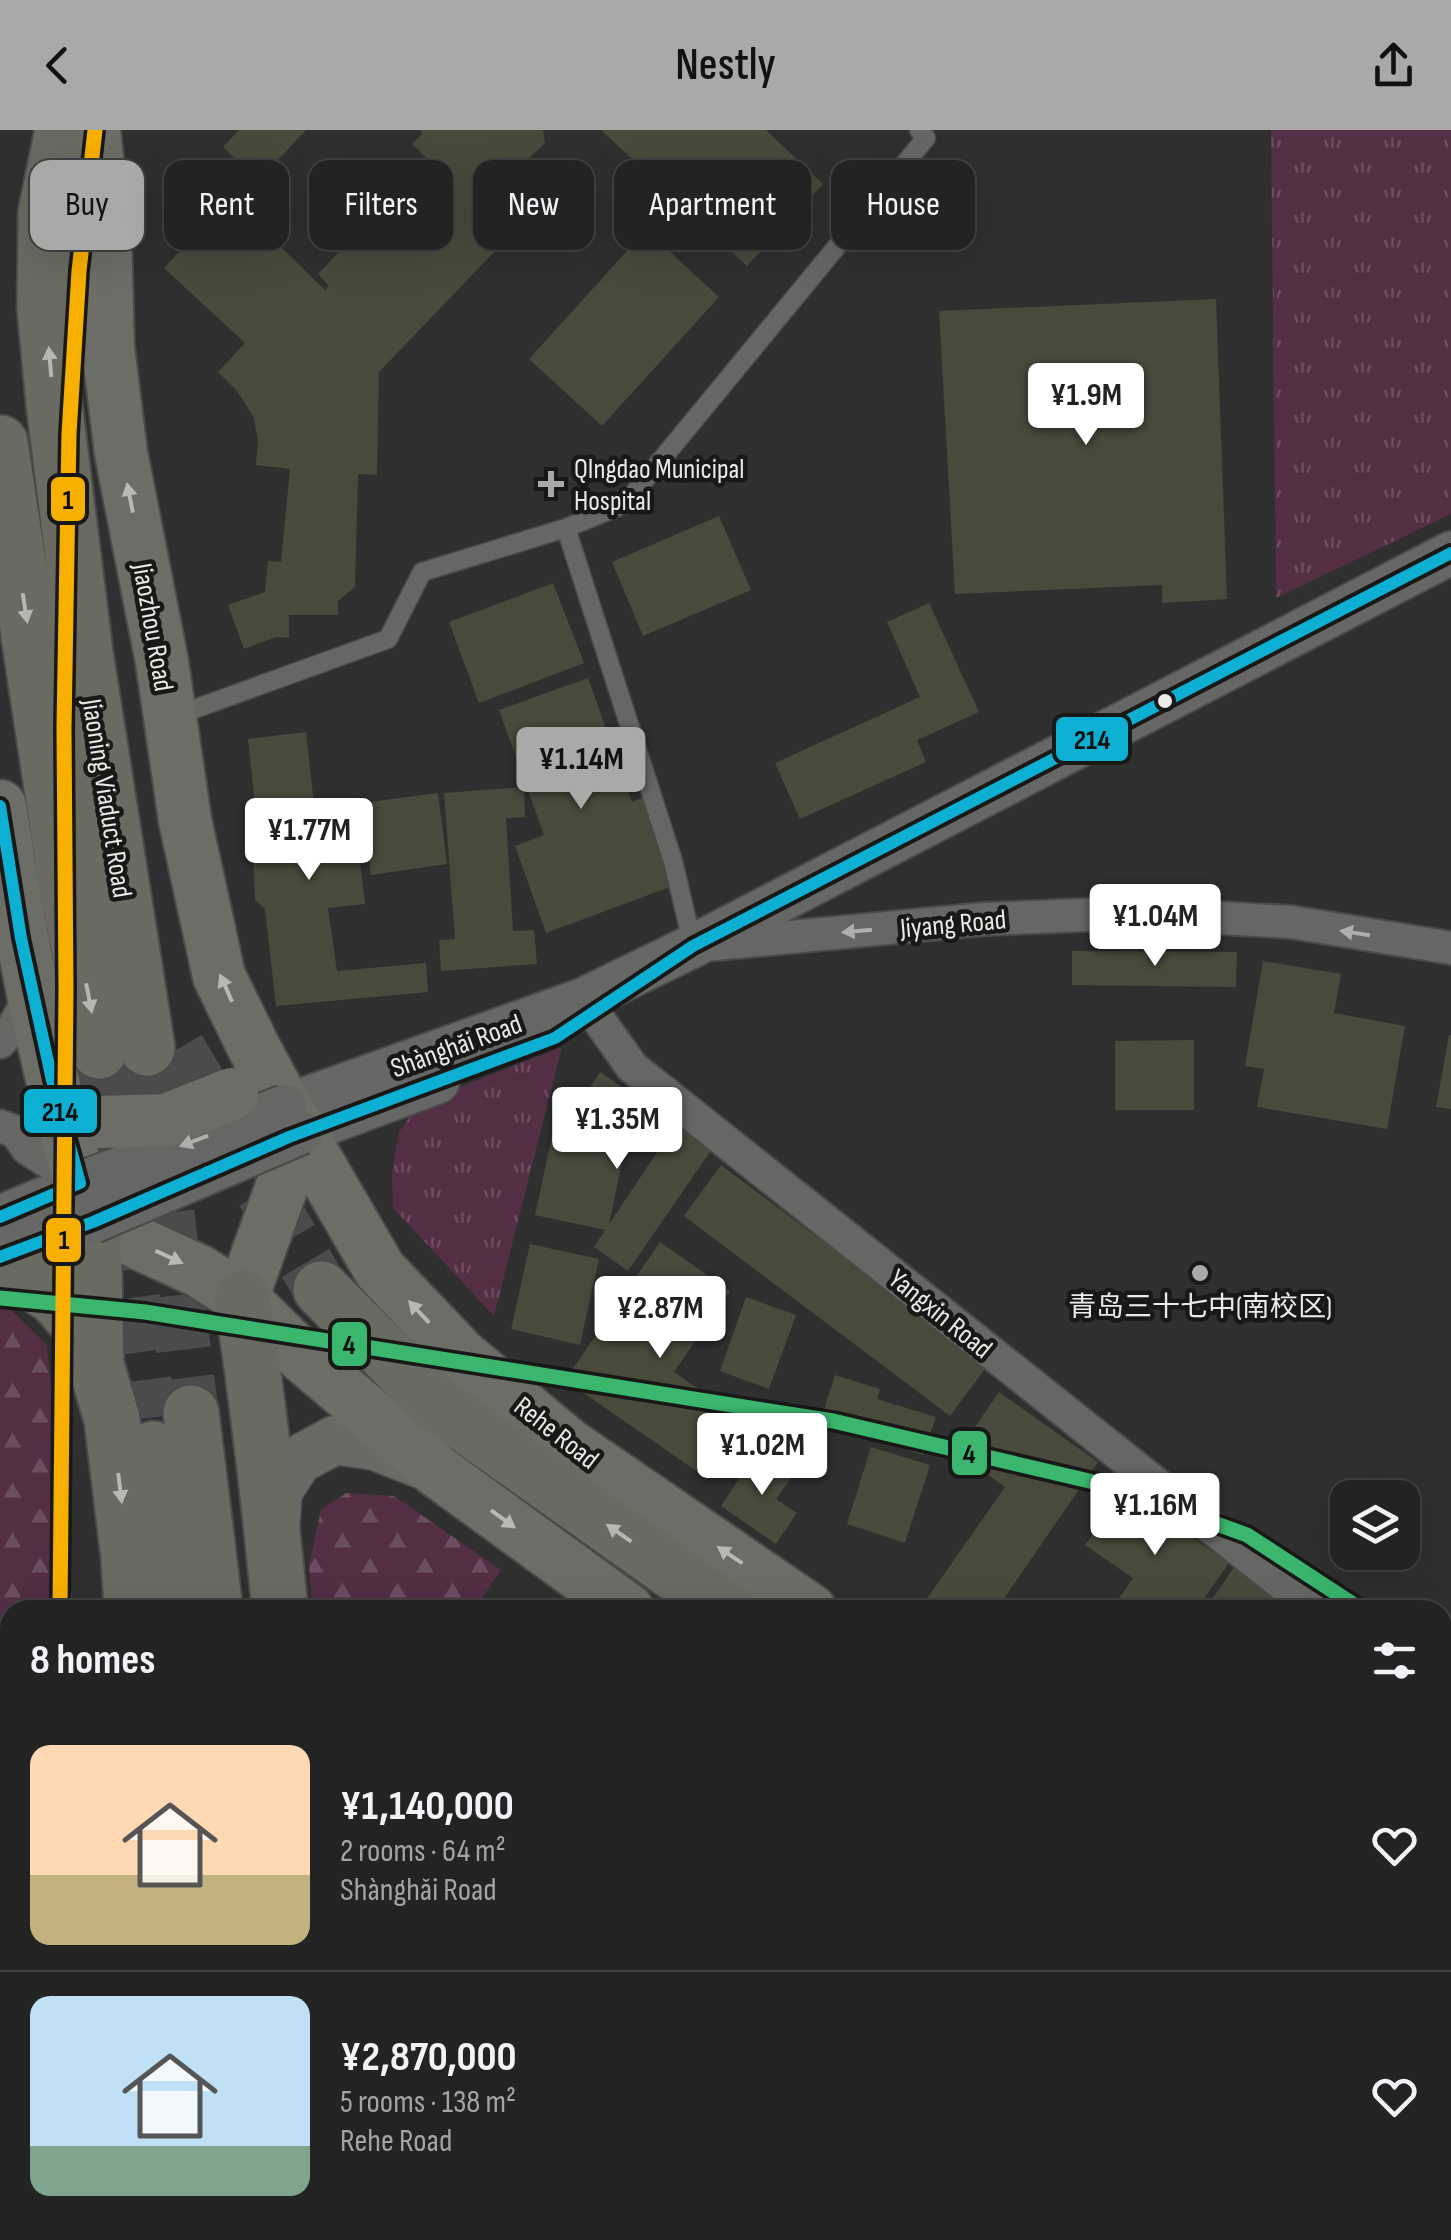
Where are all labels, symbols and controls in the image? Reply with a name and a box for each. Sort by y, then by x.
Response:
icon: back [30,38,85,93]
text: Nestly [675,38,776,93]
icon: share [1366,38,1421,93]
chip: Buy [30,160,144,250]
chip: Rent [164,160,289,250]
chip: Filters [309,160,453,250]
chip: New [473,160,594,250]
chip: Apartment [614,160,811,250]
chip: House [831,160,975,250]
one-way arrow [42,346,58,378]
pin: ¥1.9M [1016,363,1156,448]
text: ¥1.9M [1050,376,1122,415]
place label: QIngdao Municipal Hospital [574,453,745,518]
marker: QIngdao Municipal Hospital [538,471,564,497]
line badge: 1 [49,475,87,523]
one-way arrow [121,482,137,513]
text: 1 [63,484,74,517]
street label: Jiaozhou Road [125,560,180,694]
one-way arrow [18,593,33,625]
unlabelled marker [1155,691,1175,711]
street label: Jiaoning Viaduct Road [74,696,139,900]
line badge: 214 [1054,715,1130,763]
text: 214 [1074,724,1110,757]
pin: ¥1.14M [500,727,662,812]
text: ¥1.14M [538,740,624,779]
pin: ¥1.77M [228,798,390,883]
text: ¥1.77M [267,811,351,850]
pin: ¥1.04M [1074,884,1236,969]
text: ¥1.04M [1112,897,1198,936]
street label: Jiyang Road [898,903,1008,946]
one-way arrow [840,923,872,939]
one-way arrow [1339,924,1370,940]
one-way arrow [218,973,234,1003]
one-way arrow [82,983,97,1014]
street label: Shànghǎi Road [387,1007,527,1085]
line badge: 214 [22,1087,99,1135]
pin: ¥1.35M [536,1087,698,1172]
text: 214 [42,1096,78,1129]
text: ¥1.35M [574,1100,660,1139]
one-way arrow [178,1134,208,1149]
line badge: 1 [44,1216,83,1264]
text: 1 [59,1224,70,1257]
one-way arrow [155,1249,184,1266]
marker: 青岛三十七中(南校区) [1189,1262,1211,1284]
street label: Yangxin Road [882,1263,998,1366]
pin: ¥2.87M [579,1276,741,1361]
text: ¥2.87M [617,1289,703,1328]
place label: 青岛三十七中(南校区) [1068,1291,1332,1324]
one-way arrow [408,1301,431,1325]
line badge: 4 [330,1320,369,1368]
text: 4 [342,1329,356,1362]
street label: Rehe Road [507,1390,605,1476]
pin: ¥1.02M [681,1413,843,1498]
text: ¥1.02M [719,1426,805,1465]
line badge: 4 [950,1429,989,1477]
text: 4 [962,1438,976,1471]
one-way arrow [113,1473,129,1505]
pin: ¥1.16M [1074,1473,1236,1558]
map controls [1330,1480,1420,1570]
button: layers [1330,1480,1420,1570]
text: ¥1.16M [1112,1486,1198,1525]
one-way arrow [490,1509,516,1528]
one-way arrow [605,1524,632,1543]
one-way arrow [717,1546,743,1565]
icon: filters [1367,1633,1422,1688]
text: 8 homes [30,1635,155,1686]
text: ¥1,140,000 [340,1781,514,1832]
icon: home [110,1785,230,1905]
icon: heart [1367,1818,1422,1873]
text: 2 rooms · 64 m² [340,1832,506,1871]
text: Shànghǎi Road [340,1871,497,1910]
text: ¥2,870,000 [340,2032,516,2083]
icon: home [110,2036,230,2156]
icon: heart [1367,2069,1422,2124]
text: 5 rooms · 138 m² [340,2083,516,2122]
text: Rehe Road [340,2122,452,2161]

